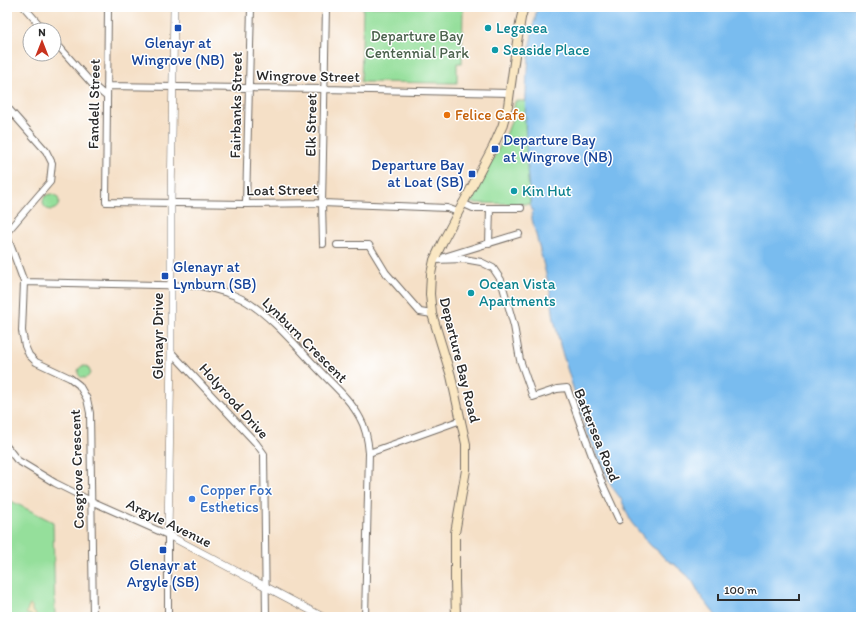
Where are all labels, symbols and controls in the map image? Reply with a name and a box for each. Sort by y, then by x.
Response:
place label: Legasea [496,19,548,37]
north arrow [22,22,62,62]
marker: Glenayr at Wingrove (NB) [173,23,183,33]
marker: Legasea [483,23,493,33]
text: N [38,26,46,39]
park label: Departure Bay Centennial Park [365,27,469,62]
place label: Glenayr at Wingrove (NB) [131,34,225,69]
place label: Seaside Place [503,41,589,59]
marker: Seaside Place [490,45,500,55]
street label: Fairbanks Street [226,51,246,158]
street label: Fandell Street [84,58,104,149]
street label: Wingrove Street [256,66,360,86]
street label: Elk Street [301,93,321,157]
place label: Felice Cafe [455,106,525,124]
marker: Felice Cafe [442,110,452,120]
place label: Departure Bay at Wingrove (NB) [503,131,613,166]
marker: Departure Bay at Wingrove (NB) [490,144,500,154]
place label: Departure Bay at Loat (SB) [371,156,464,191]
marker: Departure Bay at Loat (SB) [467,169,477,179]
street label: Loat Street [246,180,318,200]
place label: Kin Hut [522,182,572,200]
marker: Kin Hut [509,186,519,196]
place label: Glenayr at Lynburn (SB) [173,258,257,293]
marker: Glenayr at Lynburn (SB) [160,271,170,281]
place label: Ocean Vista Apartments [479,275,556,310]
marker: Ocean Vista Apartments [466,288,476,298]
street label: Glenayr Drive [149,292,167,380]
street label: Lynburn Crescent [259,294,352,387]
street label: Departure Bay Road [436,295,484,425]
street label: Holyrood Drive [195,359,273,443]
street label: Battersea Road [570,386,624,485]
street label: Cosgrove Crescent [66,408,88,529]
place label: Copper Fox Esthetics [200,481,272,516]
marker: Copper Fox Esthetics [187,494,197,504]
street label: Argyle Avenue [123,495,215,551]
marker: Glenayr at Argyle (SB) [158,545,168,555]
place label: Glenayr at Argyle (SB) [127,556,199,591]
scale bar [718,576,799,602]
text: 100 m [724,583,757,597]

